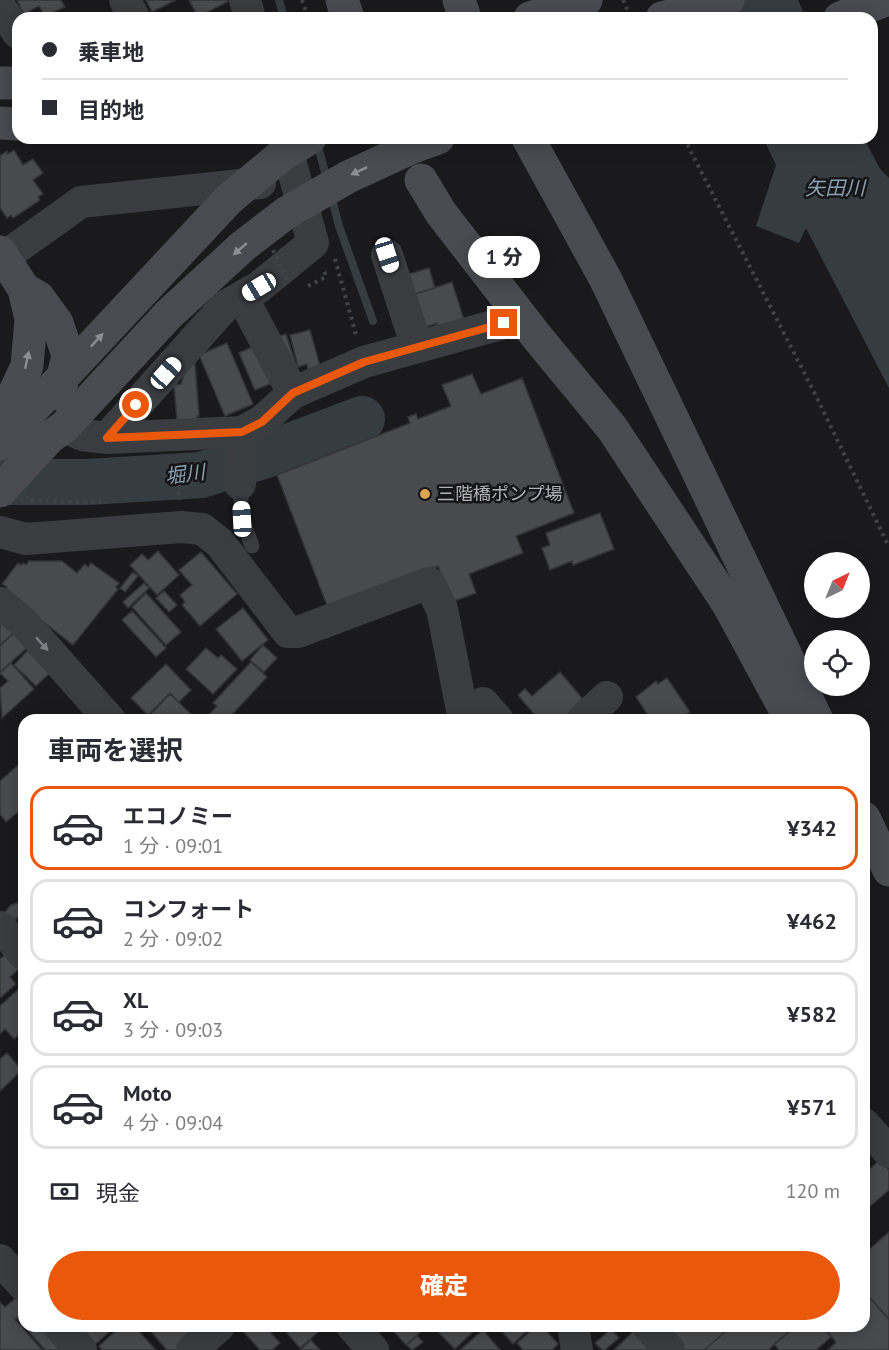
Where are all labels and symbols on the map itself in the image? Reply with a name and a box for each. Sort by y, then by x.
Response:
one-way arrow [351,167,368,176]
water label: 矢田川 [805,175,867,201]
car [373,235,401,275]
callout: 1 分 [468,236,540,278]
one-way arrow [233,242,248,255]
car [239,270,279,304]
route end [490,309,517,336]
one-way arrow [90,332,104,347]
one-way arrow [23,350,32,369]
car [147,354,185,392]
route start [122,391,149,418]
water label: 堀川 [164,458,208,489]
place label: 三階橋ポンプ場 [437,482,562,505]
marker: 三階橋ポンプ場 [418,487,432,501]
car [232,501,252,537]
north arrow [804,552,870,618]
one-way arrow [35,636,49,651]

